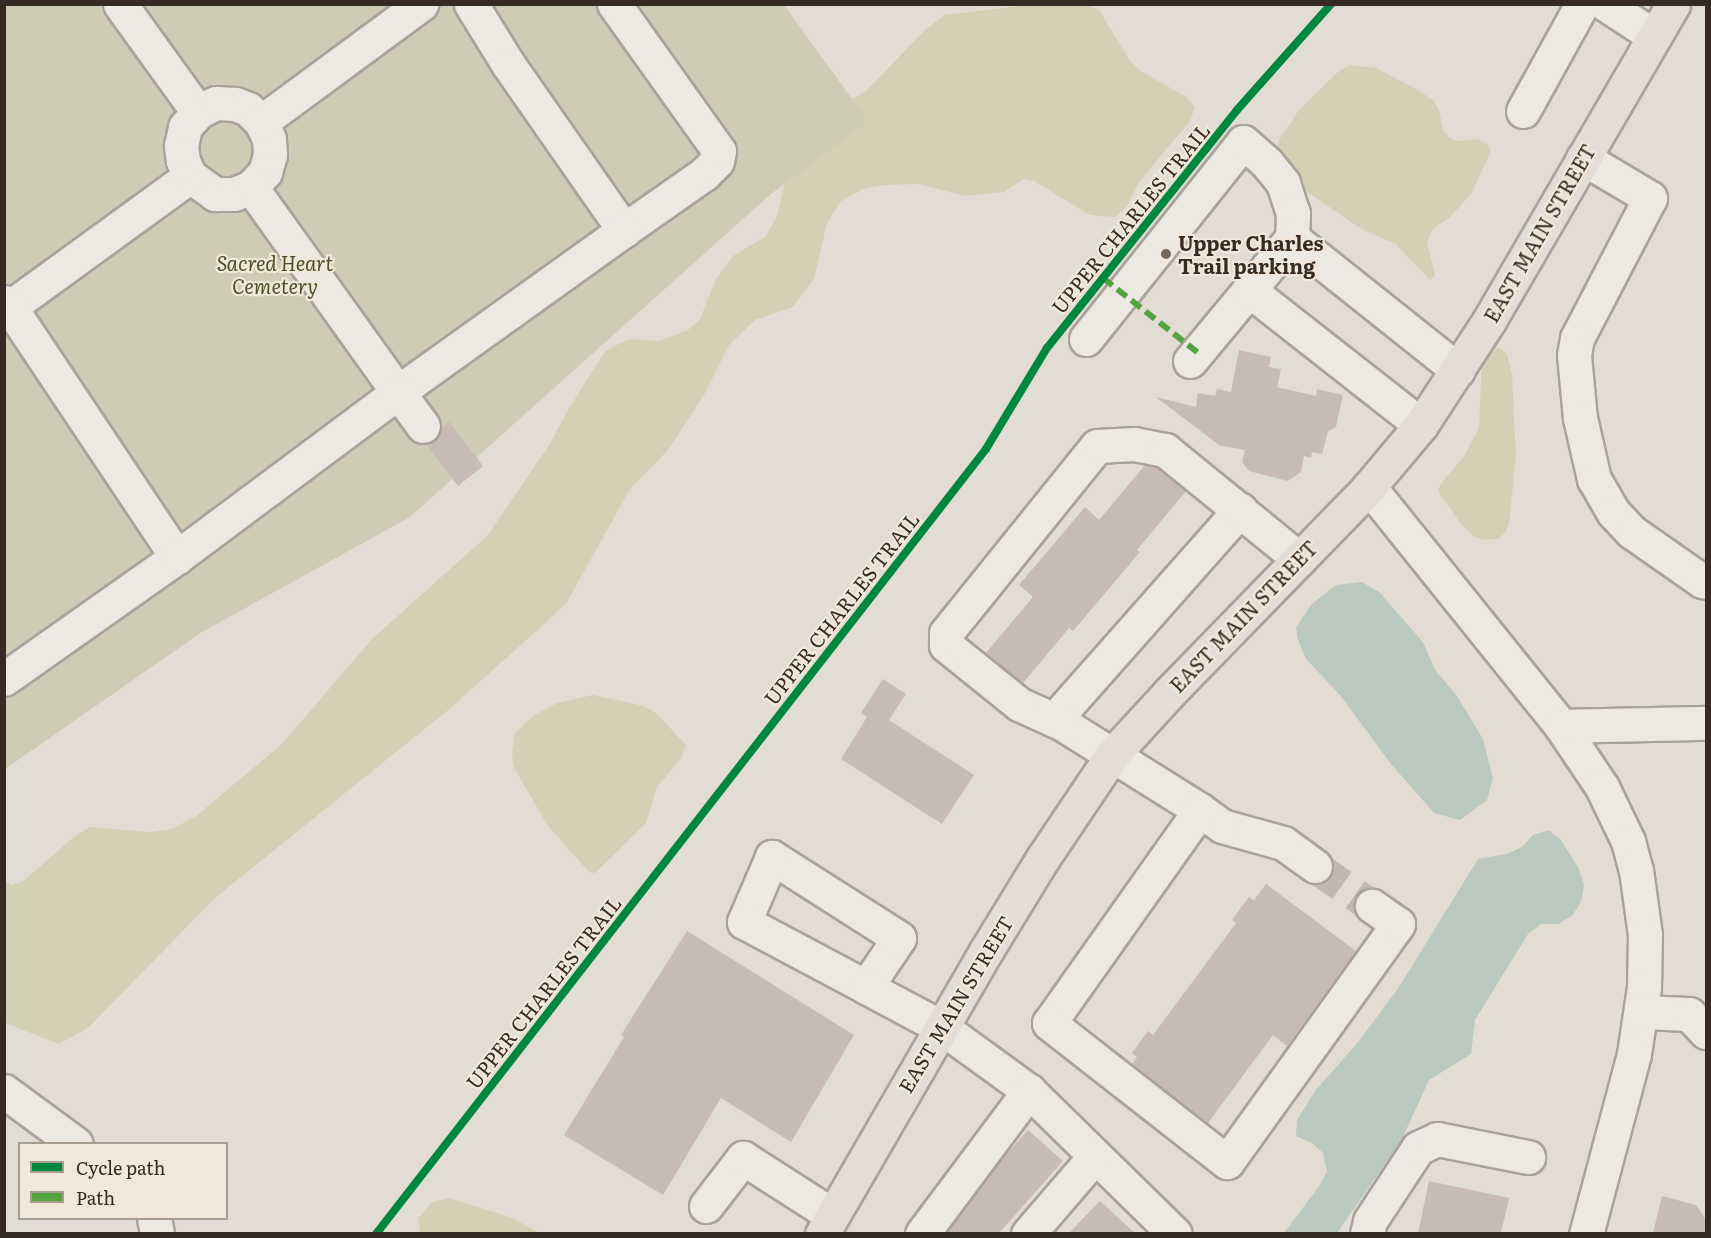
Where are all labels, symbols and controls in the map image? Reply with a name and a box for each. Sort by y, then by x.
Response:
street label: UPPER CHARLES TRAIL [1046,118,1214,318]
street label: EAST MAIN STREET [1478,140,1600,326]
place label: Upper Charles Trail parking [1178,231,1323,278]
marker: Upper Charles Trail parking [1159,247,1173,261]
park label: Sacred Heart Cemetery [217,251,333,298]
street label: UPPER CHARLES TRAIL [758,507,924,709]
street label: EAST MAIN STREET [1164,535,1322,697]
street label: UPPER CHARLES TRAIL [460,891,626,1093]
street label: EAST MAIN STREET [893,911,1017,1097]
legend [18,1142,228,1220]
text: Cycle path [76,1154,165,1181]
text: Path [76,1184,115,1211]

